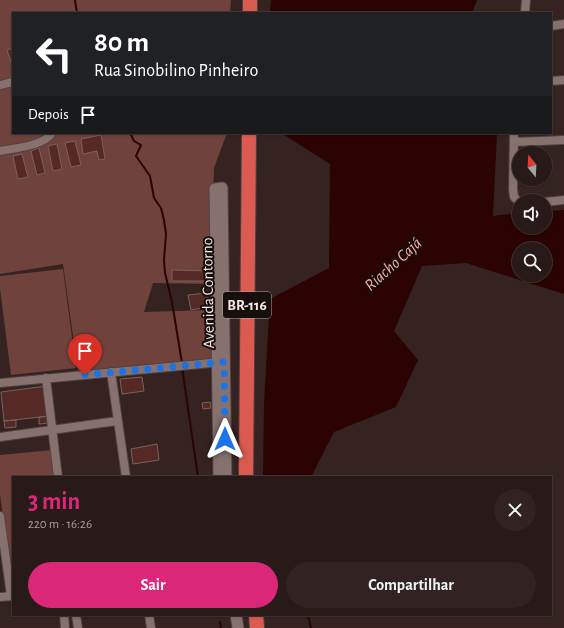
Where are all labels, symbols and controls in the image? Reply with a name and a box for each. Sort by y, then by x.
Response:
icon: left [28,28,80,80]
text: 80 m [94,29,149,57]
text: Rua Sinobilino Pinheiro [94,62,258,80]
icon: arrive [77,104,99,126]
text: Depois [28,107,69,122]
north arrow [512,146,552,186]
map controls [512,146,552,282]
button: sound [512,194,552,234]
water label: Riacho Cajá [361,234,426,295]
street label: Avenida Contorno [199,237,217,349]
button: search [512,242,552,282]
road number: BR-116 [223,292,271,318]
pin [68,334,102,375]
icon: arrive [74,340,96,362]
position arrow [204,418,246,460]
button: close [494,489,536,531]
text: 3 min [28,490,80,514]
text: 220 m · 16:26 [28,518,92,531]
button: Sair [28,562,278,608]
button: Compartilhar [286,562,536,608]

